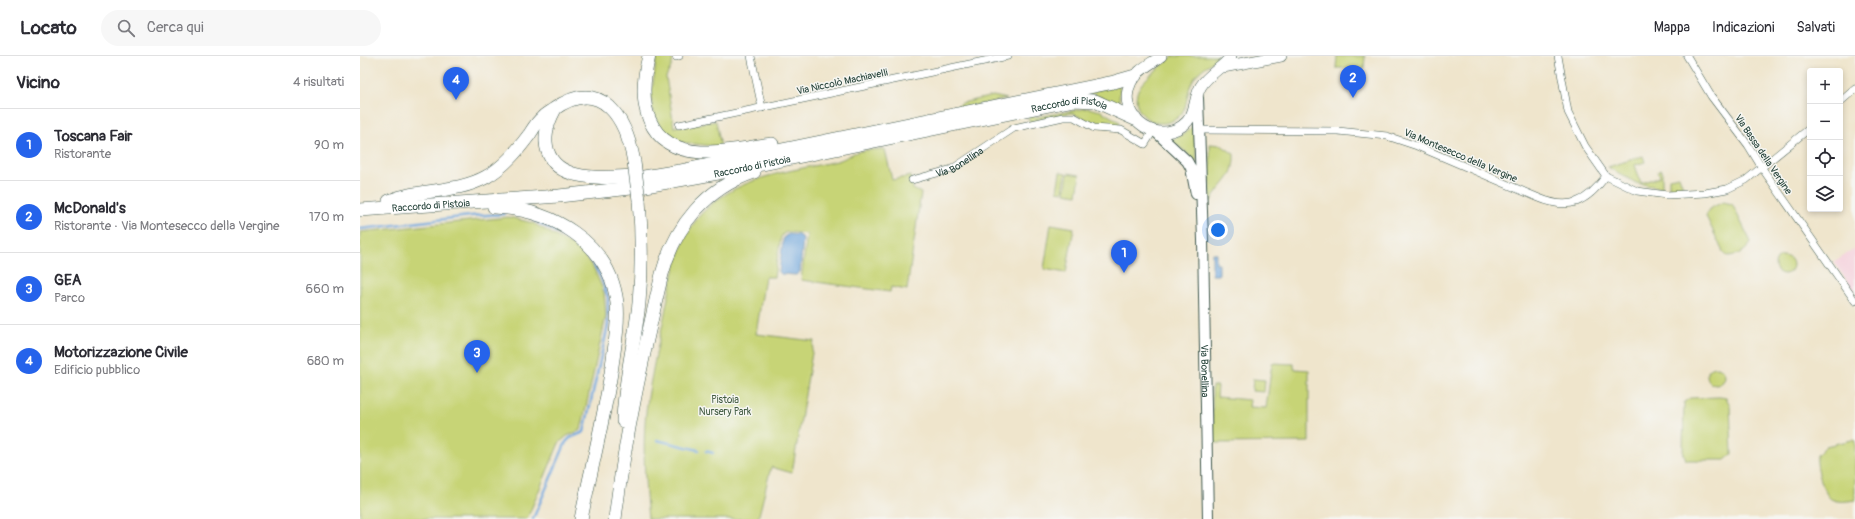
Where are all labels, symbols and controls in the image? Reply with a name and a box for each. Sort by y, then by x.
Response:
search box [101,10,381,46]
text: Locato [20,16,77,40]
icon: search [115,17,137,39]
text: Cerca qui [147,18,204,37]
text: Mappa [1654,19,1690,36]
text: Indicazioni [1712,19,1774,36]
text: Salvati [1796,19,1835,36]
pin: 2 [1340,65,1366,98]
street label: Via Niccolò Machiavelli [796,66,889,97]
pin: 4 [443,67,469,100]
map controls [1807,68,1843,212]
button: + [1807,68,1843,104]
text: Vicino [16,72,60,93]
text: 4 risultati [293,74,344,90]
street label: Raccordo di Pistoia [1030,95,1110,116]
button: − [1807,104,1843,140]
street label: Via Bassa della Vergine [1732,112,1794,197]
text: Toscana Fair [54,127,132,146]
street label: Via Montesecco della Vergine [1402,127,1519,185]
text: 1 [26,137,32,153]
text: 90 m [314,137,344,153]
button: locate [1807,140,1843,176]
street label: Via Bonellina [934,145,986,180]
text: Ristorante [54,146,111,162]
street label: Raccordo di Pistoia [713,153,792,181]
button: layers [1807,176,1843,212]
street label: Raccordo di Pistoia [392,197,471,215]
text: McDonald's [54,199,126,218]
text: 2 [25,209,33,225]
text: 170 m [309,209,344,225]
text: Ristorante · Via Montesecco della Vergine [54,218,279,234]
your location [1208,220,1228,240]
pin: 1 [1111,240,1137,273]
text: GEA [54,271,81,290]
text: 3 [25,281,33,297]
text: 660 m [306,281,344,297]
text: Parco [54,290,85,306]
pin: 3 [464,340,490,373]
text: Motorizzazione Civile [54,343,188,362]
street label: Via Bonellina [1198,344,1211,398]
text: 4 [25,353,33,369]
text: 680 m [307,353,344,369]
text: Edificio pubblico [54,362,140,378]
park label: Pistoia Nursery Park [699,394,752,418]

